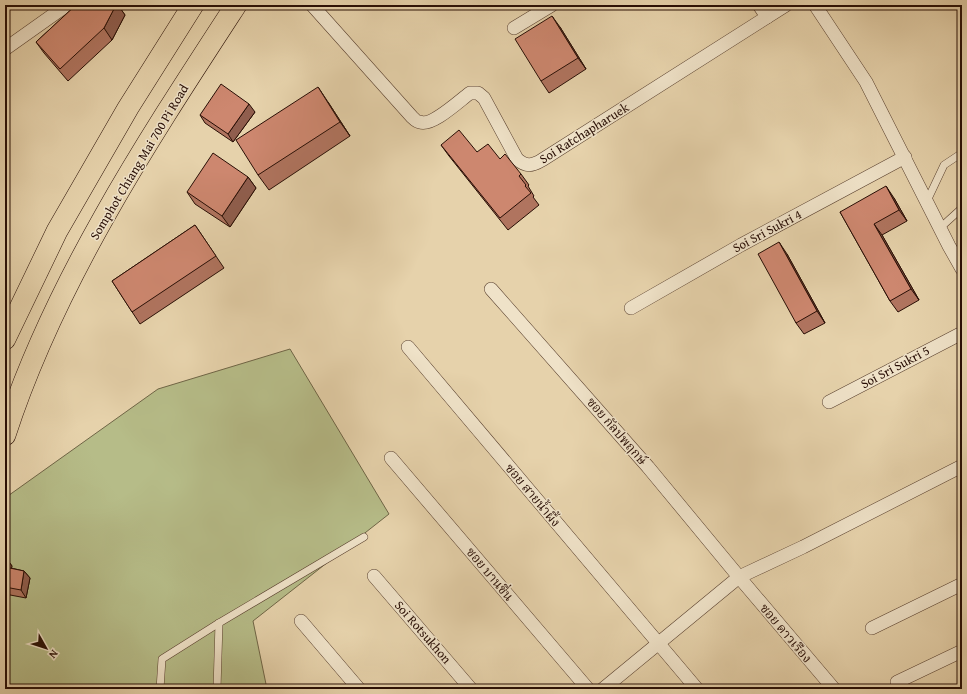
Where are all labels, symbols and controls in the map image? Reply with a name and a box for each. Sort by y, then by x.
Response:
street label: Somphot Chiang Mai 700 Pi Road [85,81,193,243]
street label: Soi Ratchapharuek [536,98,633,168]
street label: Soi Sri Sukri 4 [729,205,805,257]
street label: Soi Sri Sukri 5 [857,341,933,393]
street label: ซอย กัลปพฤกษ์ [582,393,652,469]
street label: ซอย สายน้ำผึ้ง [501,459,565,531]
street label: ซอย บานชื่น [462,543,519,605]
street label: Soi Rotsukhon [390,596,456,668]
street label: ซอย ดาวเรือง [755,599,817,667]
north arrow [26,628,66,668]
text: N [45,646,62,663]

